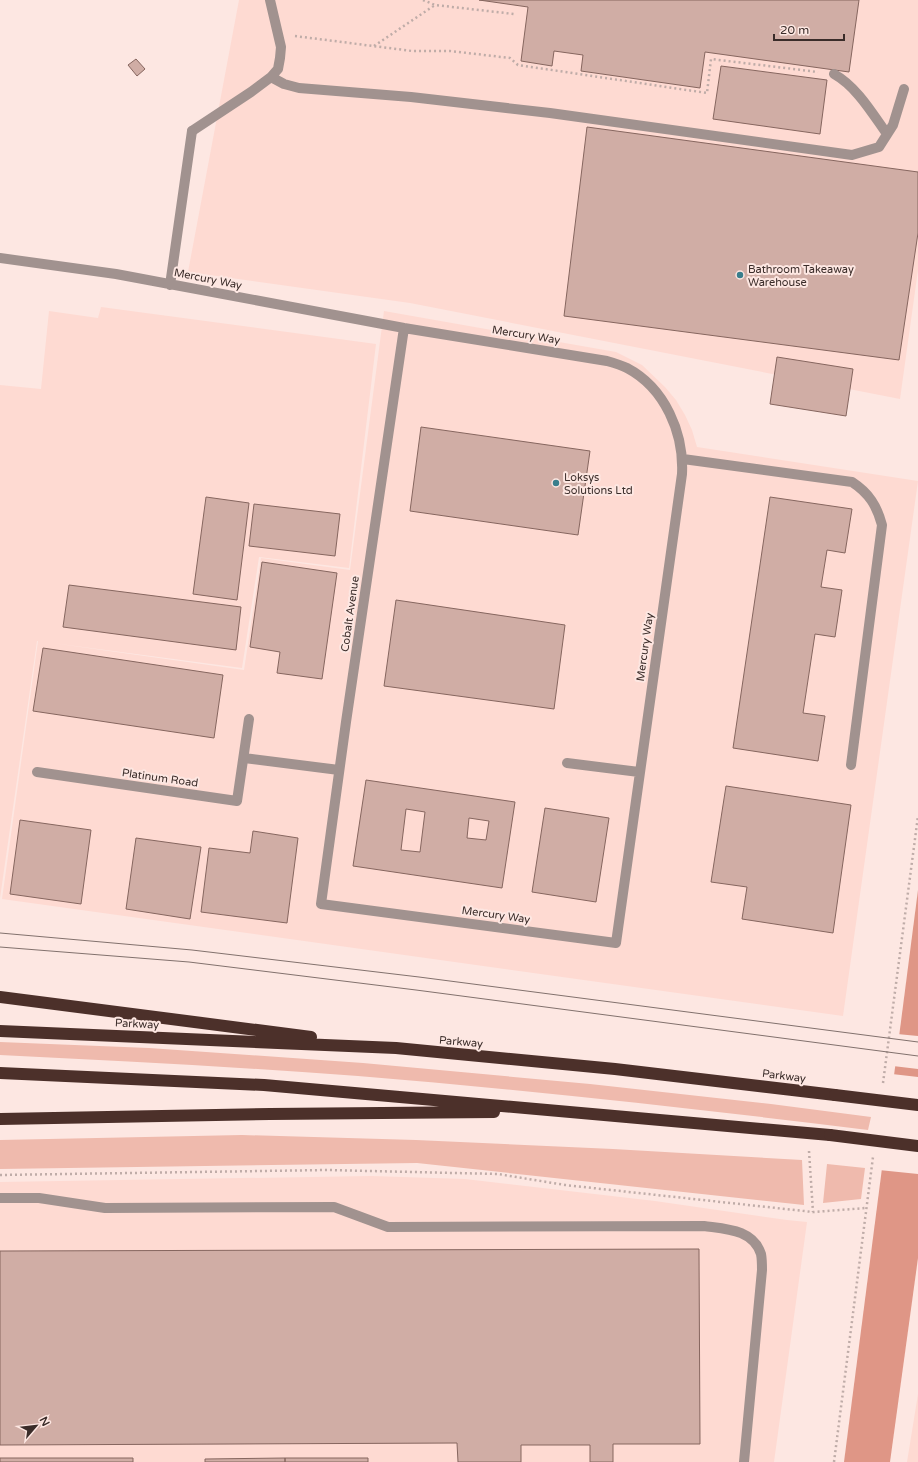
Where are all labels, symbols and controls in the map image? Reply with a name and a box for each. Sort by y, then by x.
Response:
scale bar [774,16,844,42]
text: 20 m [780,23,809,37]
place label: Bathroom Takeaway Warehouse [748,263,854,289]
street label: Mercury Way [173,266,243,292]
marker: Bathroom Takeaway Warehouse [735,270,745,280]
street label: Mercury Way [491,323,561,347]
place label: Loksys Solutions Ltd [564,471,633,497]
marker: Loksys Solutions Ltd [551,478,561,488]
street label: Cobalt Avenue [338,575,362,653]
street label: Mercury Way [634,612,656,682]
street label: Platinum Road [121,766,199,790]
street label: Mercury Way [461,904,531,926]
street label: Parkway [115,1016,159,1032]
street label: Parkway [438,1034,484,1050]
street label: Parkway [761,1067,807,1085]
north arrow [16,1406,56,1446]
text: N [37,1415,52,1428]

